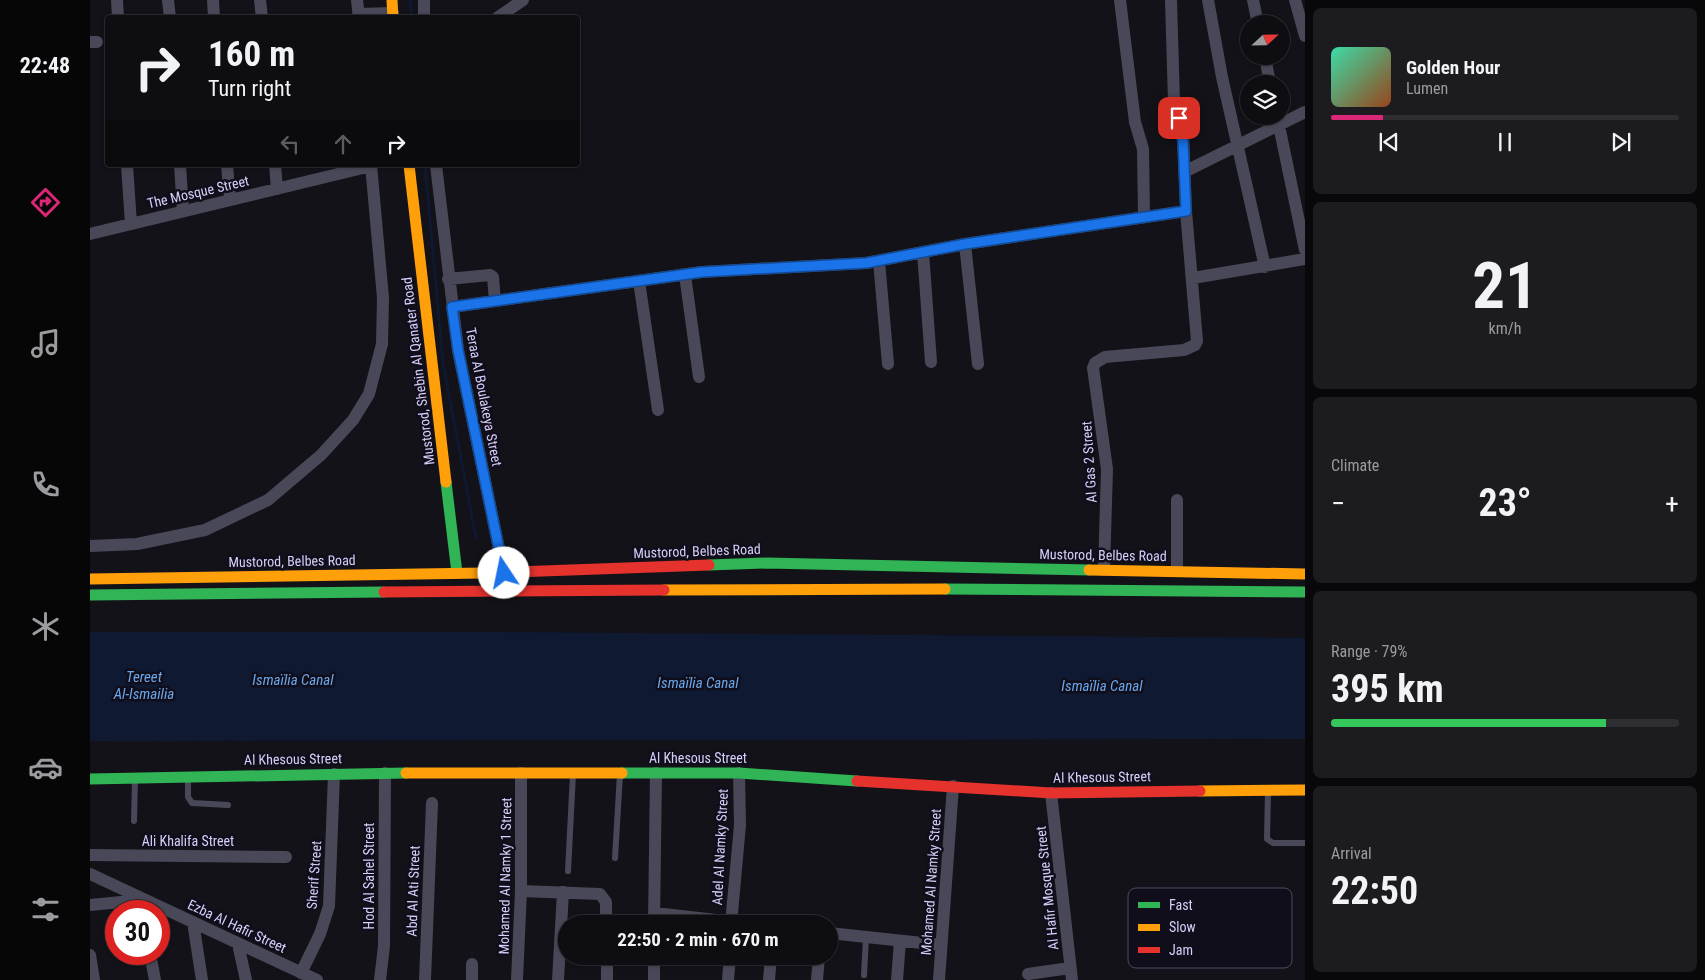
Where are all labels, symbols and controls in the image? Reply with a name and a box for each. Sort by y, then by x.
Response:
north arrow [1240,15,1290,65]
map controls [1240,15,1290,125]
text: 160 m [208,34,295,75]
icon: right [125,35,190,100]
text: 22:48 [20,53,70,78]
text: Golden Hour [1406,56,1500,79]
button: layers [1240,75,1290,125]
text: Turn right [208,76,291,101]
text: Lumen [1406,79,1448,98]
pin [1158,97,1200,139]
icon: arrive [1165,104,1193,132]
icon: previous [1375,128,1403,156]
icon: pause [1491,128,1519,156]
icon: next [1607,128,1635,156]
icon: left [276,130,304,158]
icon: ahead [329,130,357,158]
icon: right [382,130,410,158]
street label: The Mosque Street [145,172,251,212]
icon: directions [28,185,63,220]
text: 21 [1472,248,1538,324]
street label: Mustorod, Shebin Al Qanater Road [399,276,437,466]
text: km/h [1489,319,1521,338]
icon: music [28,326,63,361]
street label: Teraa Al Boulakeya Street [463,326,505,468]
street label: Al Gas 2 Street [1078,421,1100,503]
text: Climate [1331,456,1379,475]
icon: phone [28,467,63,502]
text: 23° [1478,481,1532,525]
text: − [1331,487,1345,520]
text: + [1665,487,1679,520]
street label: Mustorod, Belbes Road [633,541,761,561]
position arrow [477,546,529,598]
street label: Mustorod, Belbes Road [1039,546,1167,564]
street label: Mustorod, Belbes Road [228,552,356,570]
icon: climate [28,609,63,644]
text: Range · 79% [1331,642,1407,661]
text: 395 km [1331,667,1444,711]
water label: Tereet Al-Ismailia [113,668,174,703]
water label: Ismaïlia Canal [252,671,334,689]
water label: Ismaïlia Canal [657,674,739,692]
water label: Ismaïlia Canal [1061,677,1143,695]
icon: car [28,750,63,785]
street label: Al Khesous Street [244,750,342,768]
street label: Al Khesous Street [649,750,747,766]
street label: Al Khesous Street [1053,768,1151,786]
street label: Adel Al Namky Street [709,788,731,906]
street label: Mohamed Al Namky 1 Street [496,797,514,955]
street label: Mohamed Al Namky Street [918,808,944,956]
street label: Hod Al Sahel Street [361,823,377,929]
street label: Al Hafir Mosque Street [1033,825,1061,951]
street label: Ali Khalifa Street [142,833,234,849]
street label: Sherif Street [304,840,324,910]
text: Arrival [1331,844,1372,863]
street label: Abd Al Ati Street [403,845,423,937]
text: 22:50 [1331,869,1418,913]
legend [1128,888,1292,968]
icon: filters [28,892,63,927]
street label: Ezba Al Hafir Street [185,896,289,956]
text: Fast [1169,897,1193,913]
speed limit sign: 30 [105,900,170,965]
text: Slow [1169,919,1196,935]
text: 22:50 · 2 min · 670 m [617,928,779,951]
text: Jam [1169,942,1193,958]

